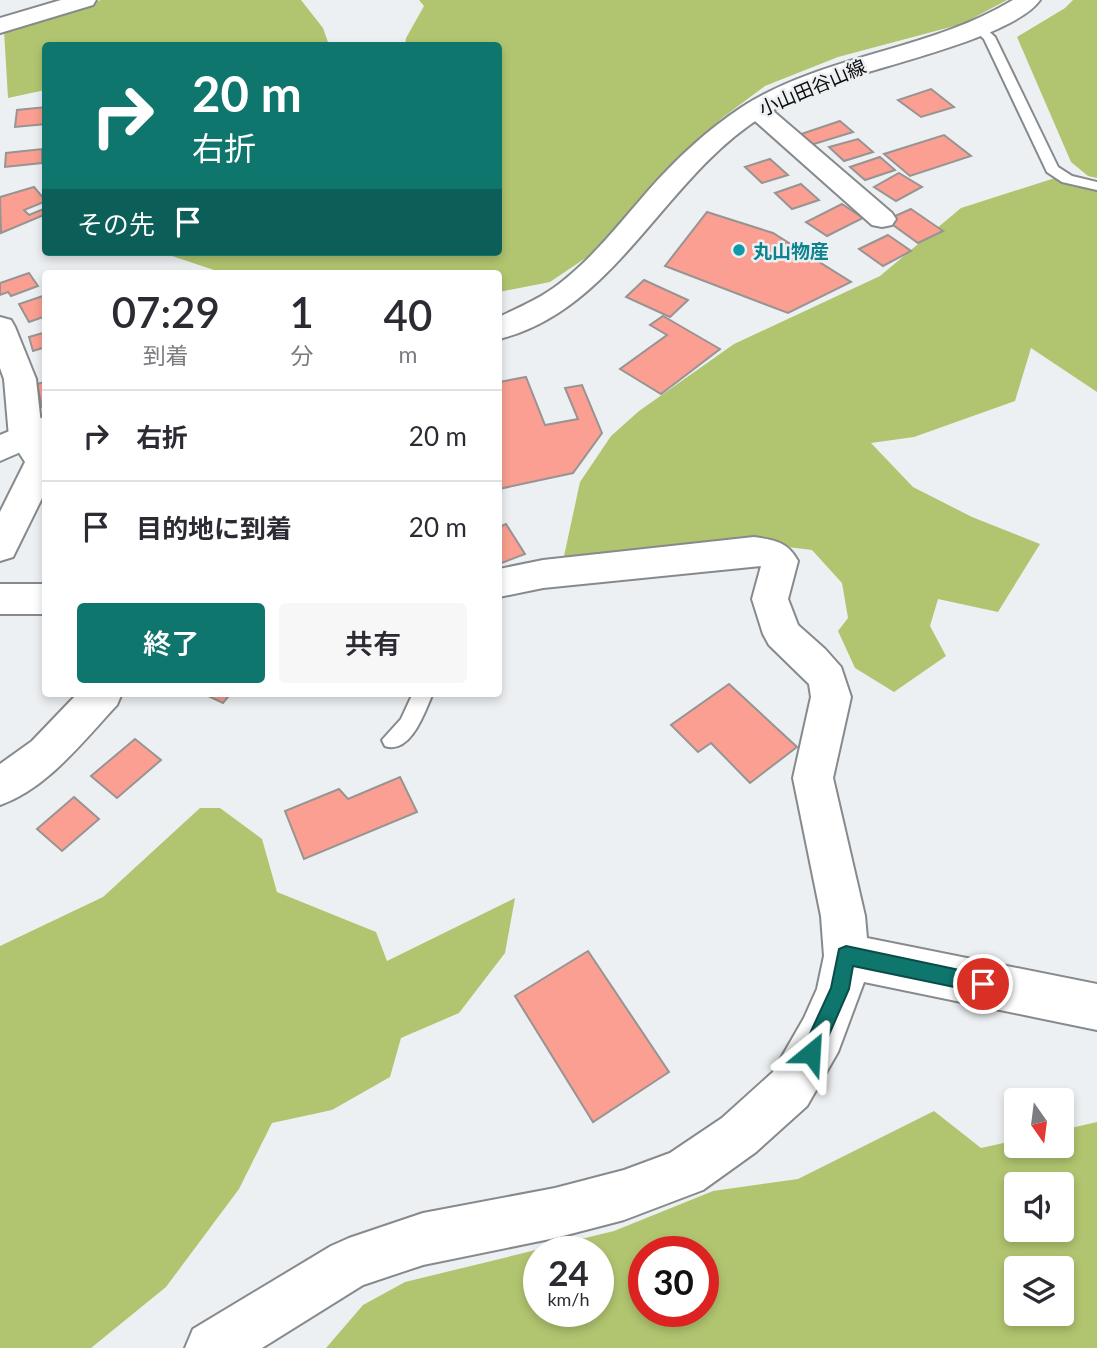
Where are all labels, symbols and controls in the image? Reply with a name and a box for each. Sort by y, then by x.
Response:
street label: 小山田谷山線 [755,54,869,120]
text: 20 m [192,64,302,122]
icon: right [77,70,168,161]
text: 右折 [192,128,256,167]
icon: arrive [169,203,207,241]
text: その先 [77,208,155,240]
place label: 丸山物産 [753,239,829,262]
marker: 丸山物産 [731,242,747,258]
text: 07:29 [112,287,220,337]
text: 1 [289,287,314,337]
text: 40 [384,290,432,340]
text: m [398,340,417,368]
text: 到着 [143,341,189,369]
text: 分 [290,341,313,369]
icon: right [77,417,115,455]
text: 20 m [409,420,467,452]
text: 右折 [136,421,188,453]
icon: arrive [77,508,115,546]
text: 20 m [409,511,467,543]
text: 目的地に到着 [136,512,292,544]
button: 終了 [77,603,265,683]
button: 共有 [279,603,467,683]
pin [953,954,1013,1014]
icon: arrive [964,965,1002,1003]
position arrow [774,1016,848,1090]
north arrow [1004,1088,1074,1158]
map controls [1004,1088,1074,1326]
button: sound [1004,1172,1074,1242]
speed limit sign: 30 [628,1236,719,1327]
text: 24 [548,1251,589,1293]
button: layers [1004,1256,1074,1326]
text: km/h [547,1288,590,1310]

